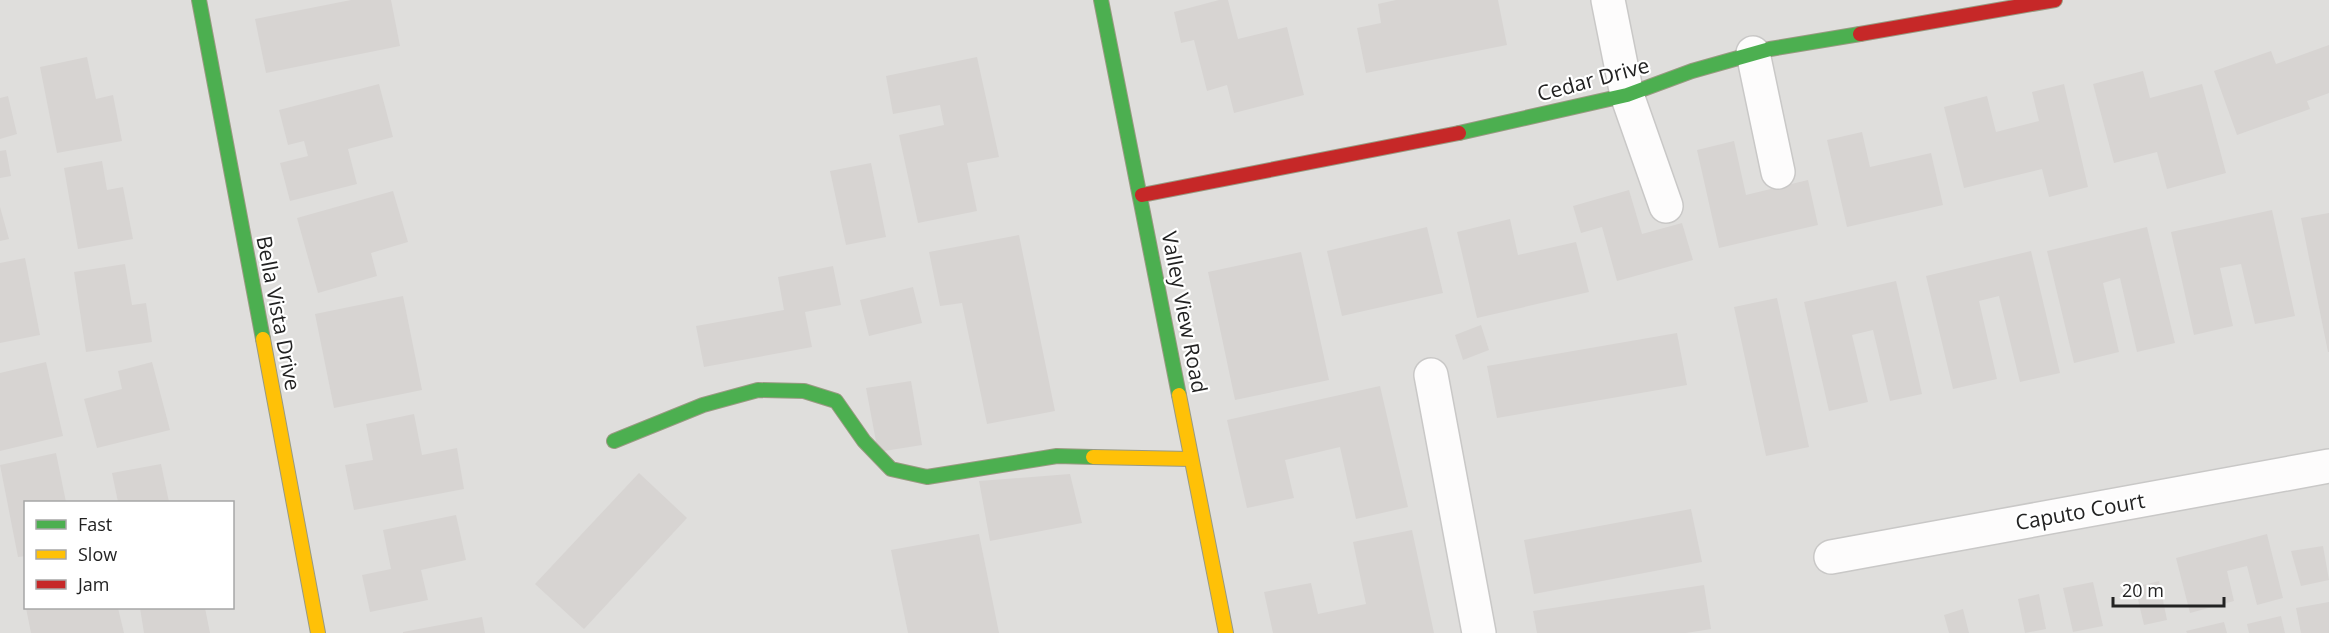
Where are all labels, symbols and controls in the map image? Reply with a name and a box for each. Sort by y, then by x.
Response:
street label: Cedar Drive [1534,51,1652,107]
street label: Valley View Road [1156,229,1214,395]
street label: Bella Vista Drive [250,233,308,393]
street label: Caputo Court [2013,486,2147,536]
legend [24,501,234,609]
text: Fast [78,512,112,536]
text: Slow [78,542,117,566]
scale bar [2113,570,2224,608]
text: Jam [76,572,110,596]
text: 20 m [2122,578,2164,602]

